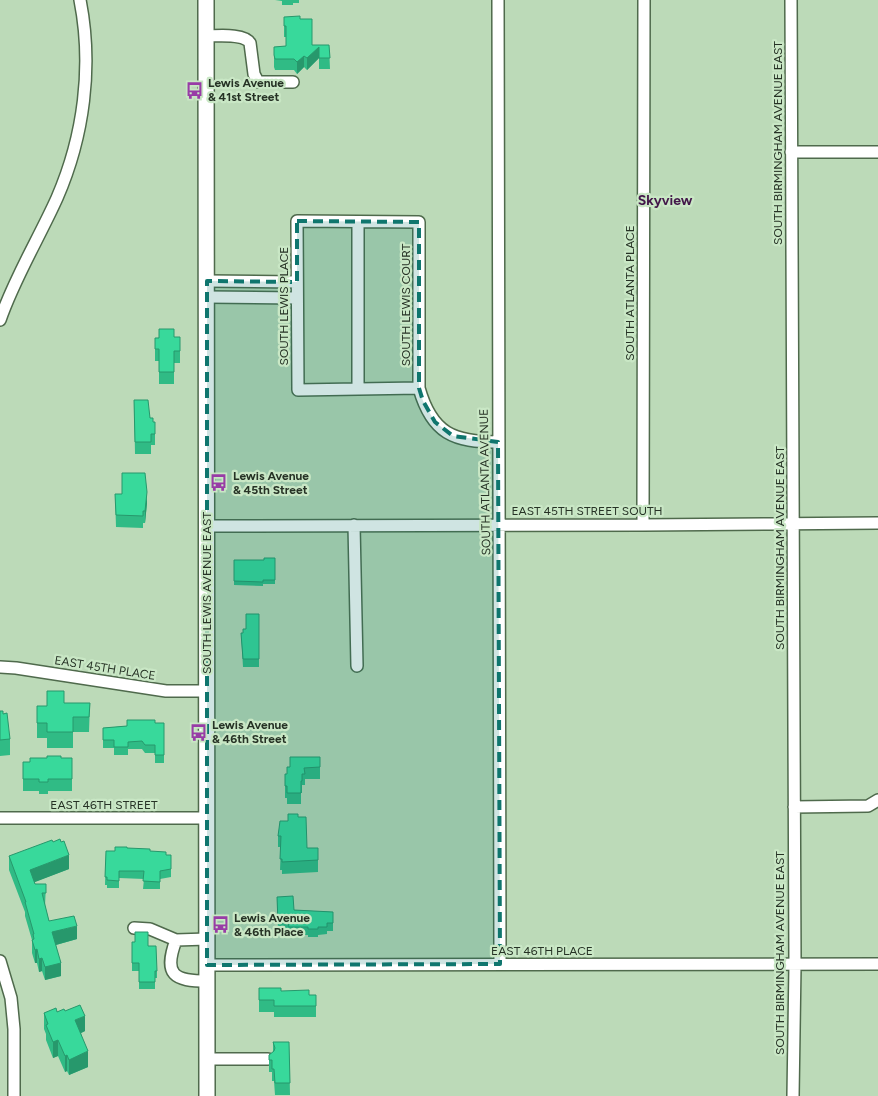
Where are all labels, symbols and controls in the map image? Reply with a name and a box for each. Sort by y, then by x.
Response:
street label: SOUTH BIRMINGHAM AVENUE EAST [771,41,785,245]
place label: Lewis Avenue & 41st Street [208,76,284,104]
bus stop icon: Lewis Avenue & 41st Street [184,80,204,100]
district label: Skyview [638,192,693,209]
street label: SOUTH ATLANTA PLACE [623,225,637,361]
street label: SOUTH LEWIS COURT [399,243,413,366]
street label: SOUTH LEWIS PLACE [277,247,291,365]
street label: SOUTH ATLANTA AVENUE [477,409,493,555]
street label: SOUTH BIRMINGHAM AVENUE EAST [773,446,787,650]
place label: Lewis Avenue & 45th Street [233,469,309,497]
bus stop icon: Lewis Avenue & 45th Street [209,473,229,493]
street label: EAST 45TH STREET SOUTH [511,504,663,518]
street label: SOUTH LEWIS AVENUE EAST [200,512,214,674]
street label: EAST 45TH PLACE [54,653,156,683]
place label: Lewis Avenue & 46th Street [212,718,288,746]
bus stop icon: Lewis Avenue & 46th Street [188,722,208,742]
street label: EAST 46TH STREET [50,798,158,812]
street label: SOUTH BIRMINGHAM AVENUE EAST [773,851,787,1055]
place label: Lewis Avenue & 46th Place [234,911,310,939]
bus stop icon: Lewis Avenue & 46th Place [210,915,230,935]
street label: EAST 46TH PLACE [491,944,593,958]

